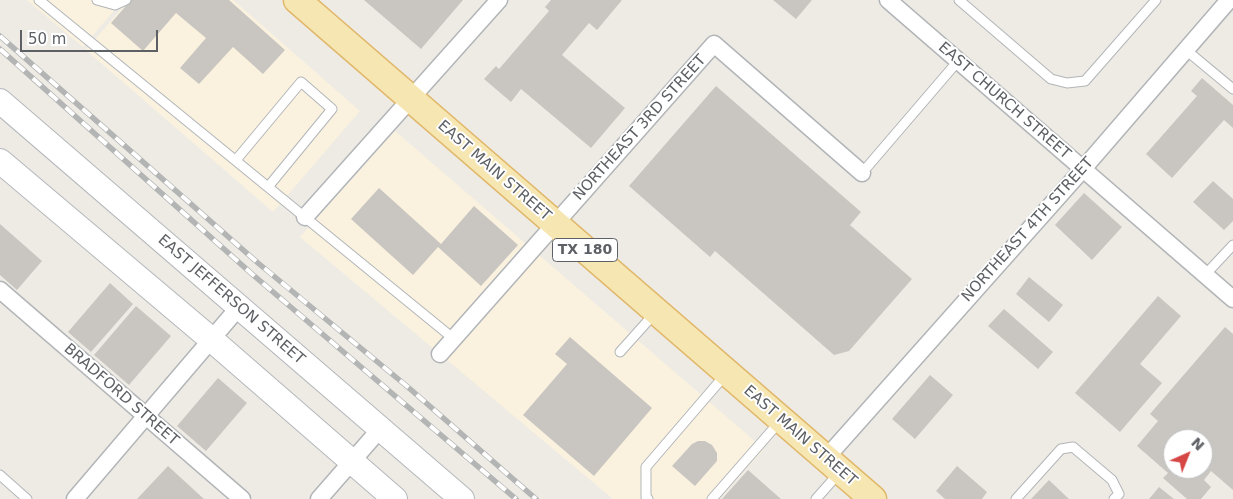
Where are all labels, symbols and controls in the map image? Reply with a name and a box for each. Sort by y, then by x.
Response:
scale bar [22,20,160,52]
text: 50 m [28,30,66,48]
street label: EAST CHURCH STREET [934,39,1074,163]
street label: NORTHEAST 3RD STREET [570,52,710,204]
street label: EAST MAIN STREET [434,117,554,225]
street label: NORTHEAST 4TH STREET [958,154,1098,306]
street label: EAST JEFFERSON STREET [154,231,308,369]
road number: TX 180 [552,238,618,262]
street label: BRADFORD STREET [60,340,182,450]
street label: EAST MAIN STREET [740,382,860,490]
north arrow [1163,429,1213,479]
text: N [1188,434,1207,454]

